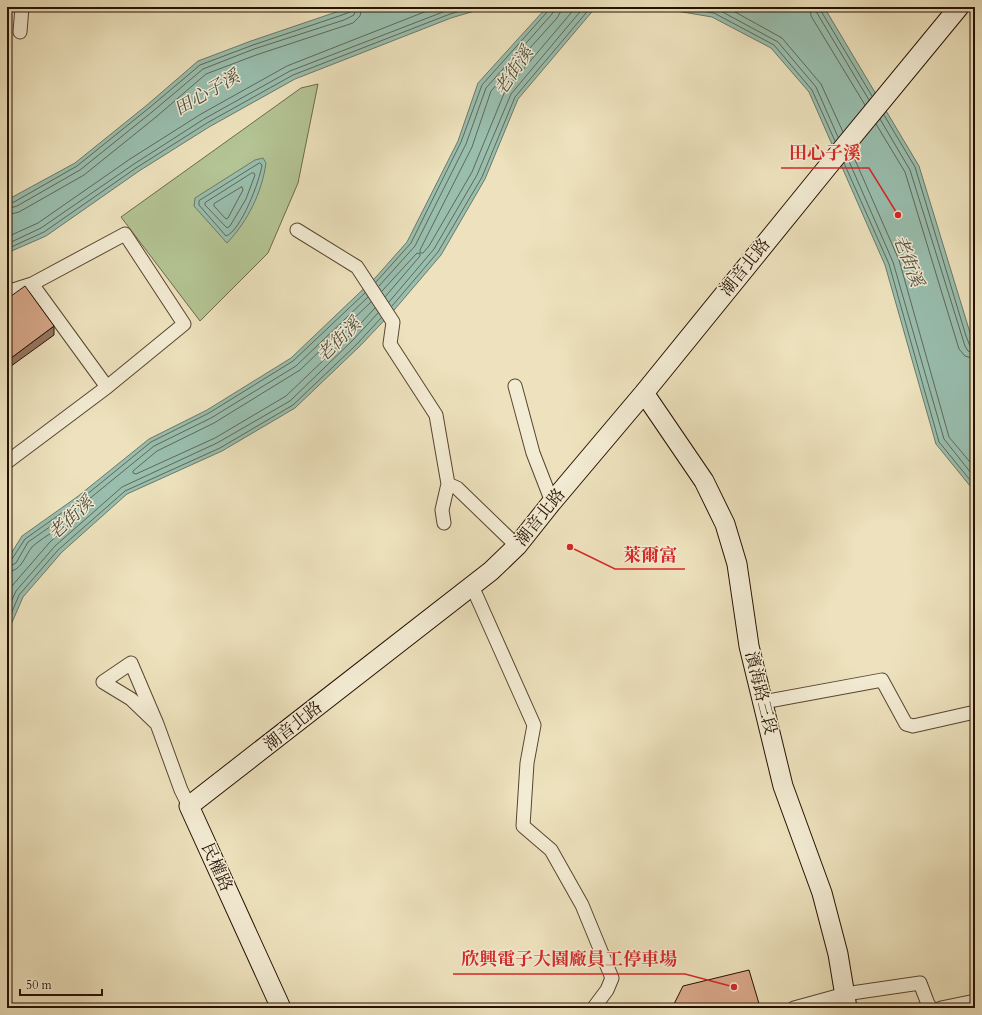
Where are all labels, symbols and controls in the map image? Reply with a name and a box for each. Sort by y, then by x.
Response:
water label: 老街溪 [489,40,541,100]
water label: 田心子溪 [170,63,246,122]
callout: 田心子溪 [781,138,869,168]
text: 田心子溪 [789,141,861,166]
water label: 老街溪 [887,231,930,293]
street label: 潮音北路 [715,233,775,301]
water label: 老街溪 [311,311,368,368]
street label: 潮音北路 [510,483,570,551]
water label: 老街溪 [43,489,101,546]
callout: 萊爾富 [615,539,685,569]
text: 萊爾富 [623,543,677,568]
street label: 濱海路三段 [740,649,782,737]
street label: 潮音北路 [259,696,327,756]
street label: 民權路 [196,839,238,895]
callout: 欣興電子大園廠員工停車場 [453,944,685,974]
text: 欣興電子大園廠員工停車場 [461,947,677,972]
scale bar [20,971,102,997]
text: 50 m [26,977,53,993]

